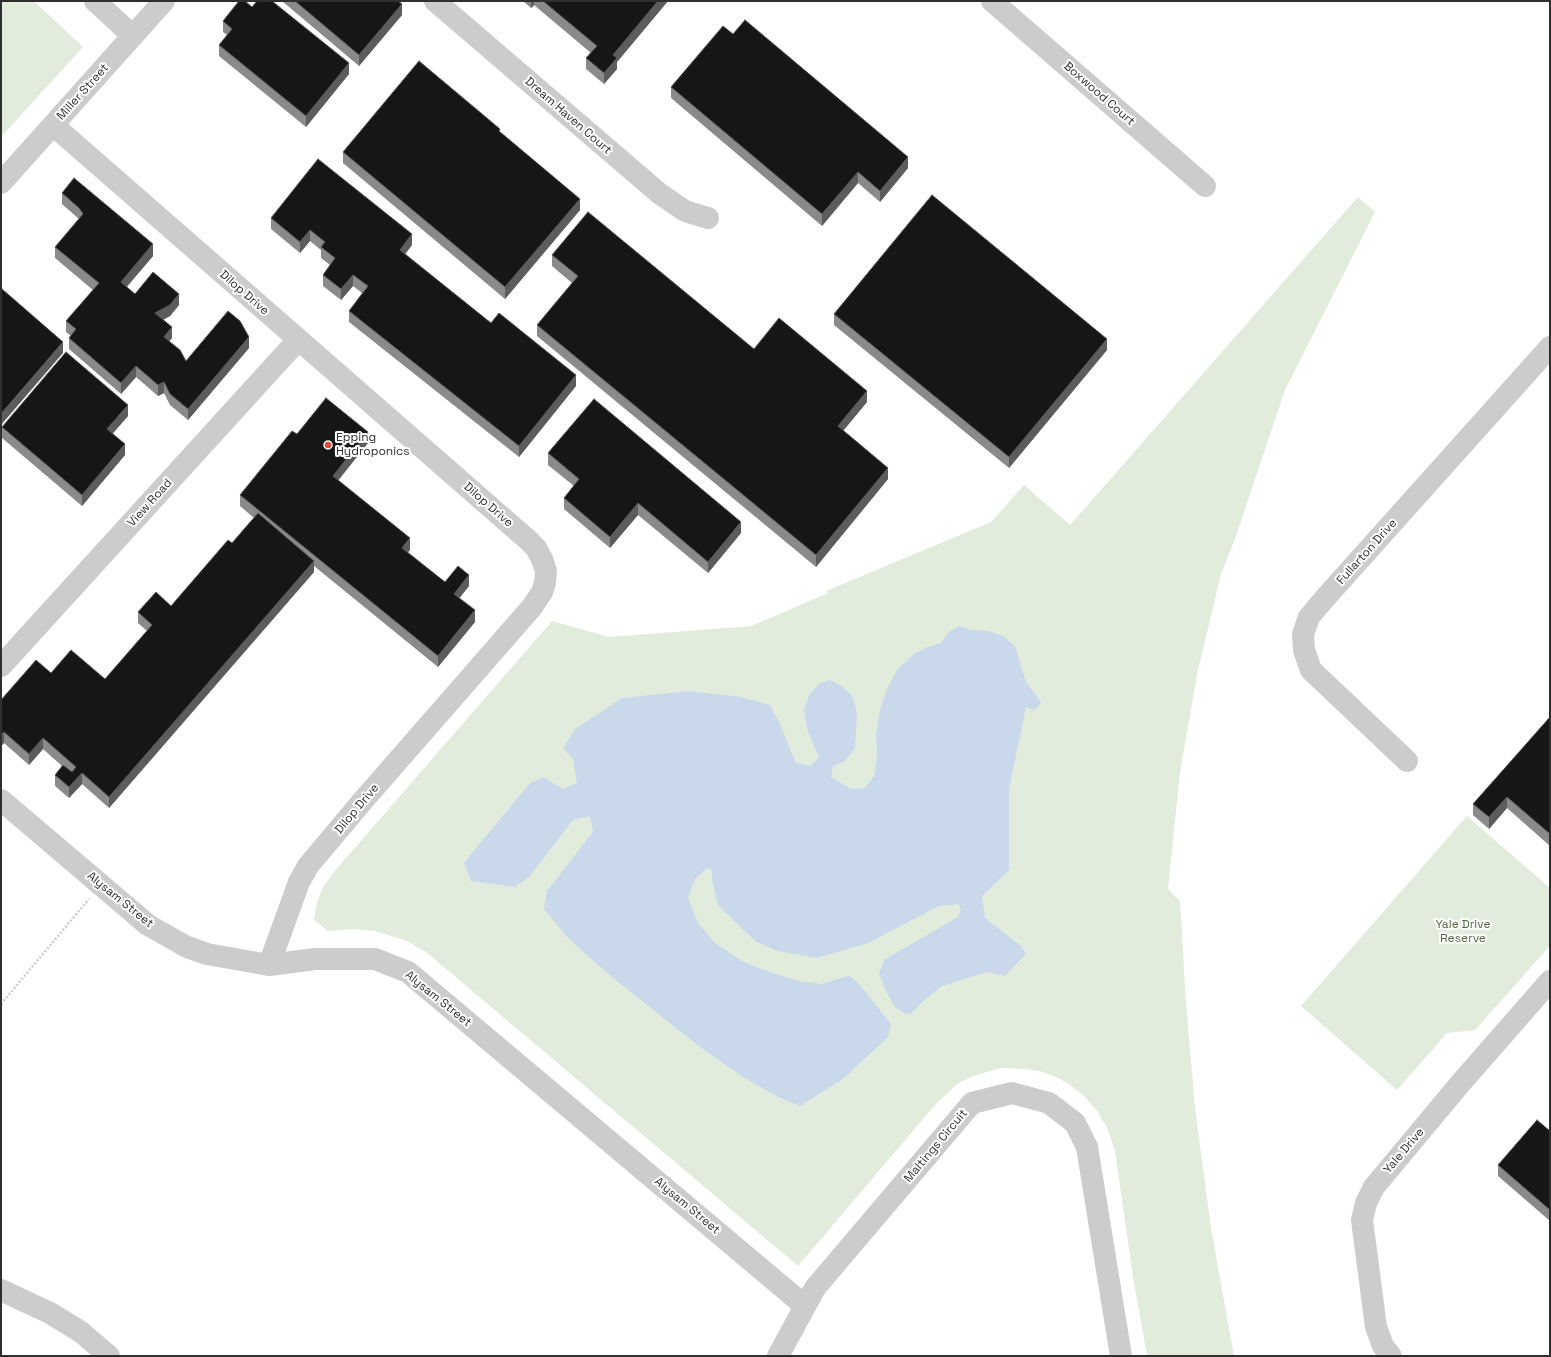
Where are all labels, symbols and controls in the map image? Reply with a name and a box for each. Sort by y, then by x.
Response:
street label: Boxwood Court [1060,59,1138,129]
street label: Miller Street [54,61,112,123]
street label: Dream Haven Court [522,74,614,158]
street label: Dilop Drive [216,268,272,318]
place label: Epping Hydroponics [336,431,410,459]
marker: Epping Hydroponics [323,440,333,450]
street label: View Road [125,476,175,530]
street label: Dilop Drive [460,480,516,530]
street label: Fullarton Drive [1334,516,1400,588]
street label: Dilop Drive [332,781,382,837]
street label: Alysam Street [84,869,156,931]
park label: Yale Drive Reserve [1435,918,1491,946]
street label: Alysam Street [402,968,474,1030]
street label: Maltings Circuit [901,1106,971,1186]
street label: Yale Drive [1381,1125,1427,1177]
street label: Alysam Street [651,1174,723,1238]

